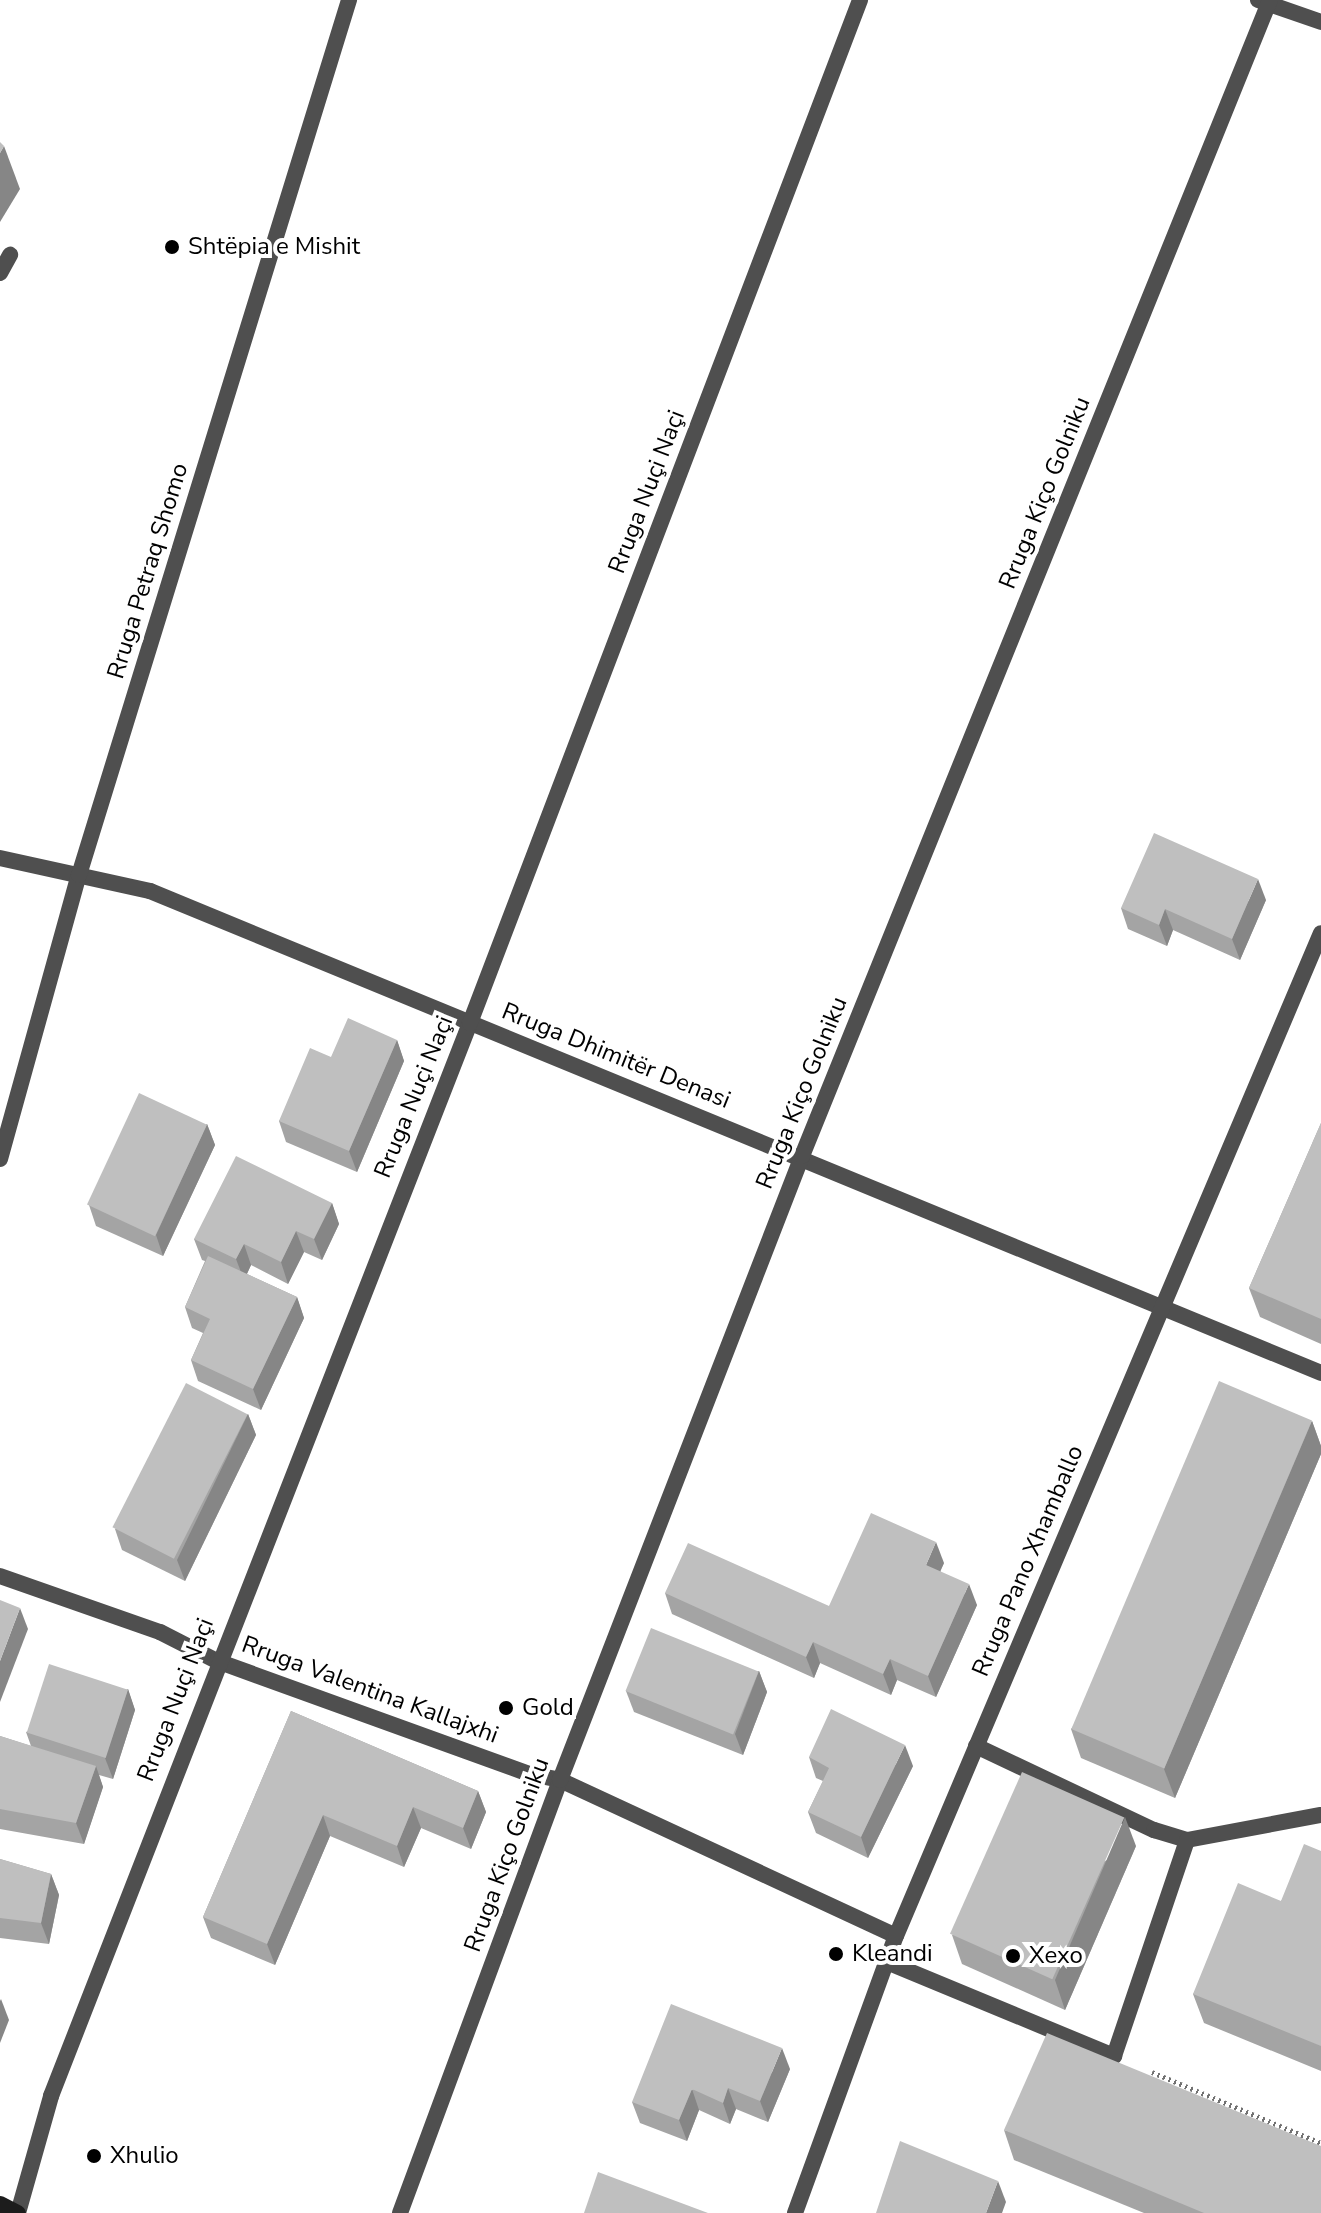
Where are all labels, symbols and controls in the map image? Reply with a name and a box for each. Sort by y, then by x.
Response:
place label: Shtëpia e Mishit [188,233,360,261]
marker: Shtëpia e Mishit [163,238,181,256]
street label: Rruga Kiço Golniku [993,393,1097,593]
street label: Rruga Nuçi Naçi [603,406,691,578]
street label: Rruga Petraq Shomo [102,460,194,682]
street label: Rruga Kiço Golniku [750,993,854,1193]
street label: Rruga Dhimitër Denasi [497,997,735,1115]
street label: Rruga Nuçi Naçi [368,1012,460,1182]
street label: Rruga Pano Xhamballo [966,1441,1090,1681]
street label: Rruga Nuçi Naçi [132,1614,220,1786]
street label: Rruga Valentina Kallajxhi [238,1630,502,1750]
place label: Gold [522,1694,574,1722]
marker: Gold [497,1699,515,1717]
street label: Rruga Kiço Golniku [458,1754,556,1956]
place label: Kleandi [852,1940,933,1968]
place label: Xexo [1029,1942,1083,1970]
marker: Kleandi [827,1945,845,1963]
marker: Xexo [1004,1947,1022,1965]
place label: Xhulio [110,2142,179,2170]
marker: Xhulio [85,2147,103,2165]

